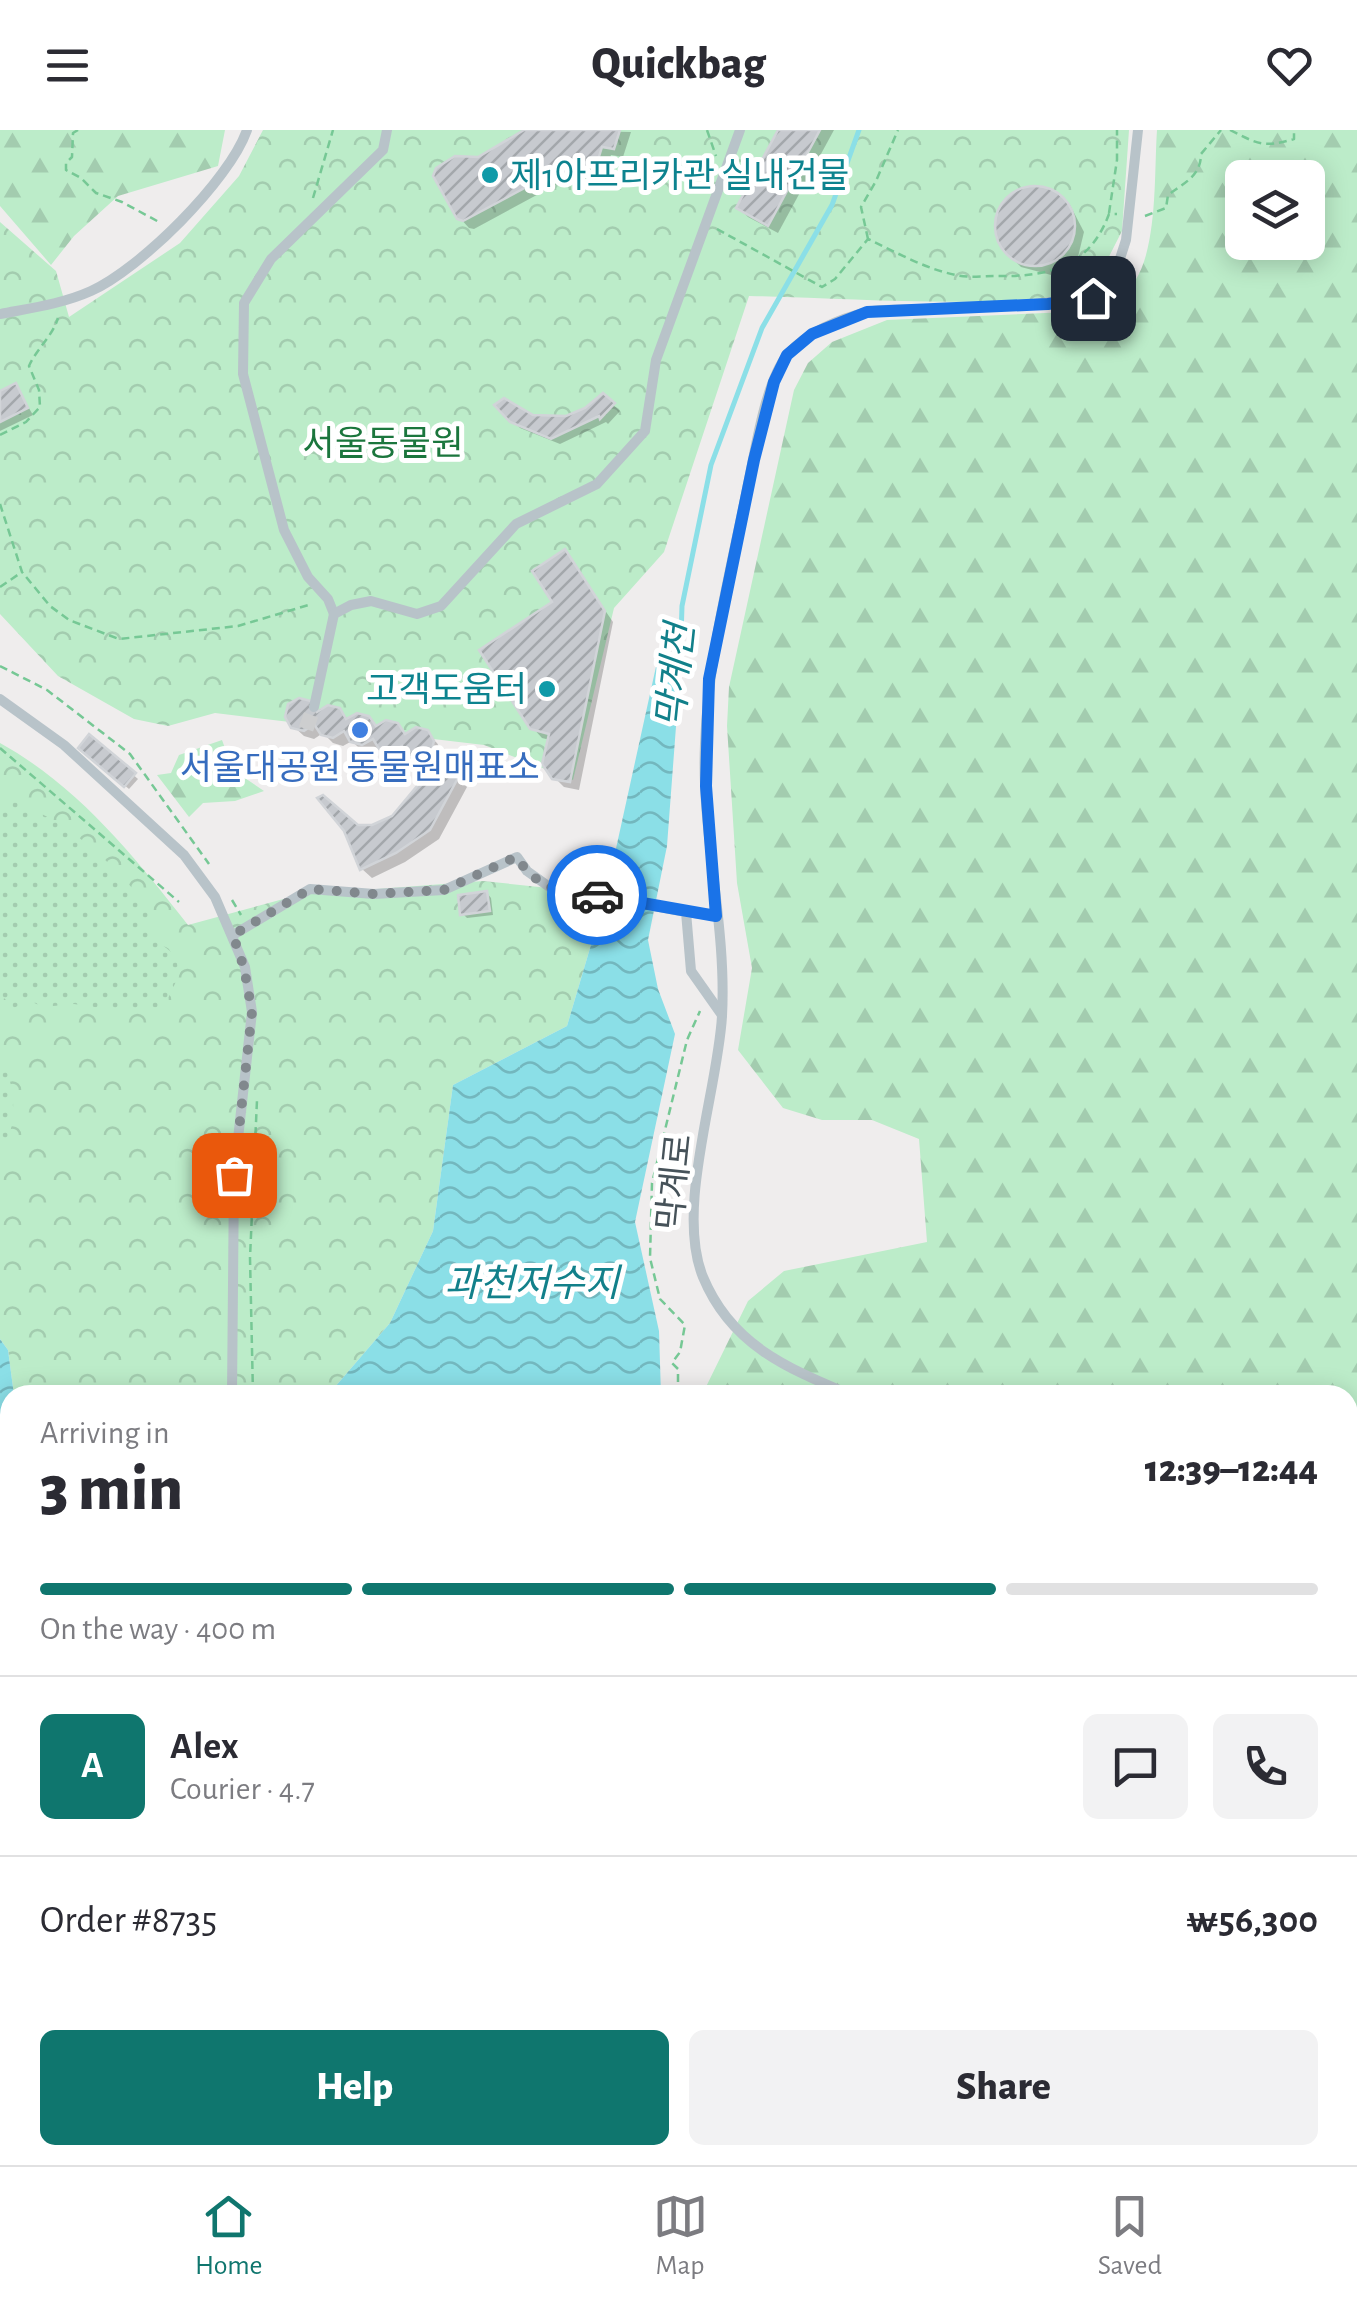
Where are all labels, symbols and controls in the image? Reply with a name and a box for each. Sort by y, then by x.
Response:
icon: menu [40,38,95,93]
icon: heart [1262,38,1317,93]
text: Quickbag [591,42,766,87]
place label: 제1아프리카관 실내건물 [510,158,850,194]
map controls [1225,160,1325,260]
button: layers [1225,160,1325,260]
marker: 제1아프리카관 실내건물 [479,164,501,186]
pin [1051,256,1136,341]
icon: home [1066,271,1121,326]
park label: 서울동물원 [302,426,464,462]
water label: 막계천 [651,618,702,730]
place label: 고객도움터 [366,672,527,708]
marker: 고객도움터 [536,678,558,700]
marker: 서울대공원 동물원매표소 [349,719,371,741]
place label: 서울대공원 동물원매표소 [180,750,540,786]
courier [547,845,647,945]
icon: car [570,868,625,923]
street label: 막계로 [651,1132,698,1232]
pin [192,1133,277,1218]
icon: bag [207,1148,262,1203]
water label: 과천저수지 [445,1264,622,1304]
text: Arriving in [40,1417,169,1449]
text: 12:39–12:44 [1145,1451,1318,1489]
text: 3 min [40,1457,183,1522]
text: On the way · 400 m [40,1613,276,1645]
button: chat [1083,1714,1188,1819]
button: phone [1213,1714,1318,1819]
text: Alex [170,1728,239,1766]
text: A [81,1747,104,1785]
text: Courier · 4.7 [170,1773,315,1805]
text: Order #8735 [40,1902,217,1940]
text: ₩56,300 [1186,1902,1318,1940]
button: Help [40,2030,669,2145]
button: Share [689,2030,1318,2145]
tab: Home [195,2189,262,2283]
tab: Map [653,2189,708,2283]
tab: Saved [1098,2189,1162,2283]

